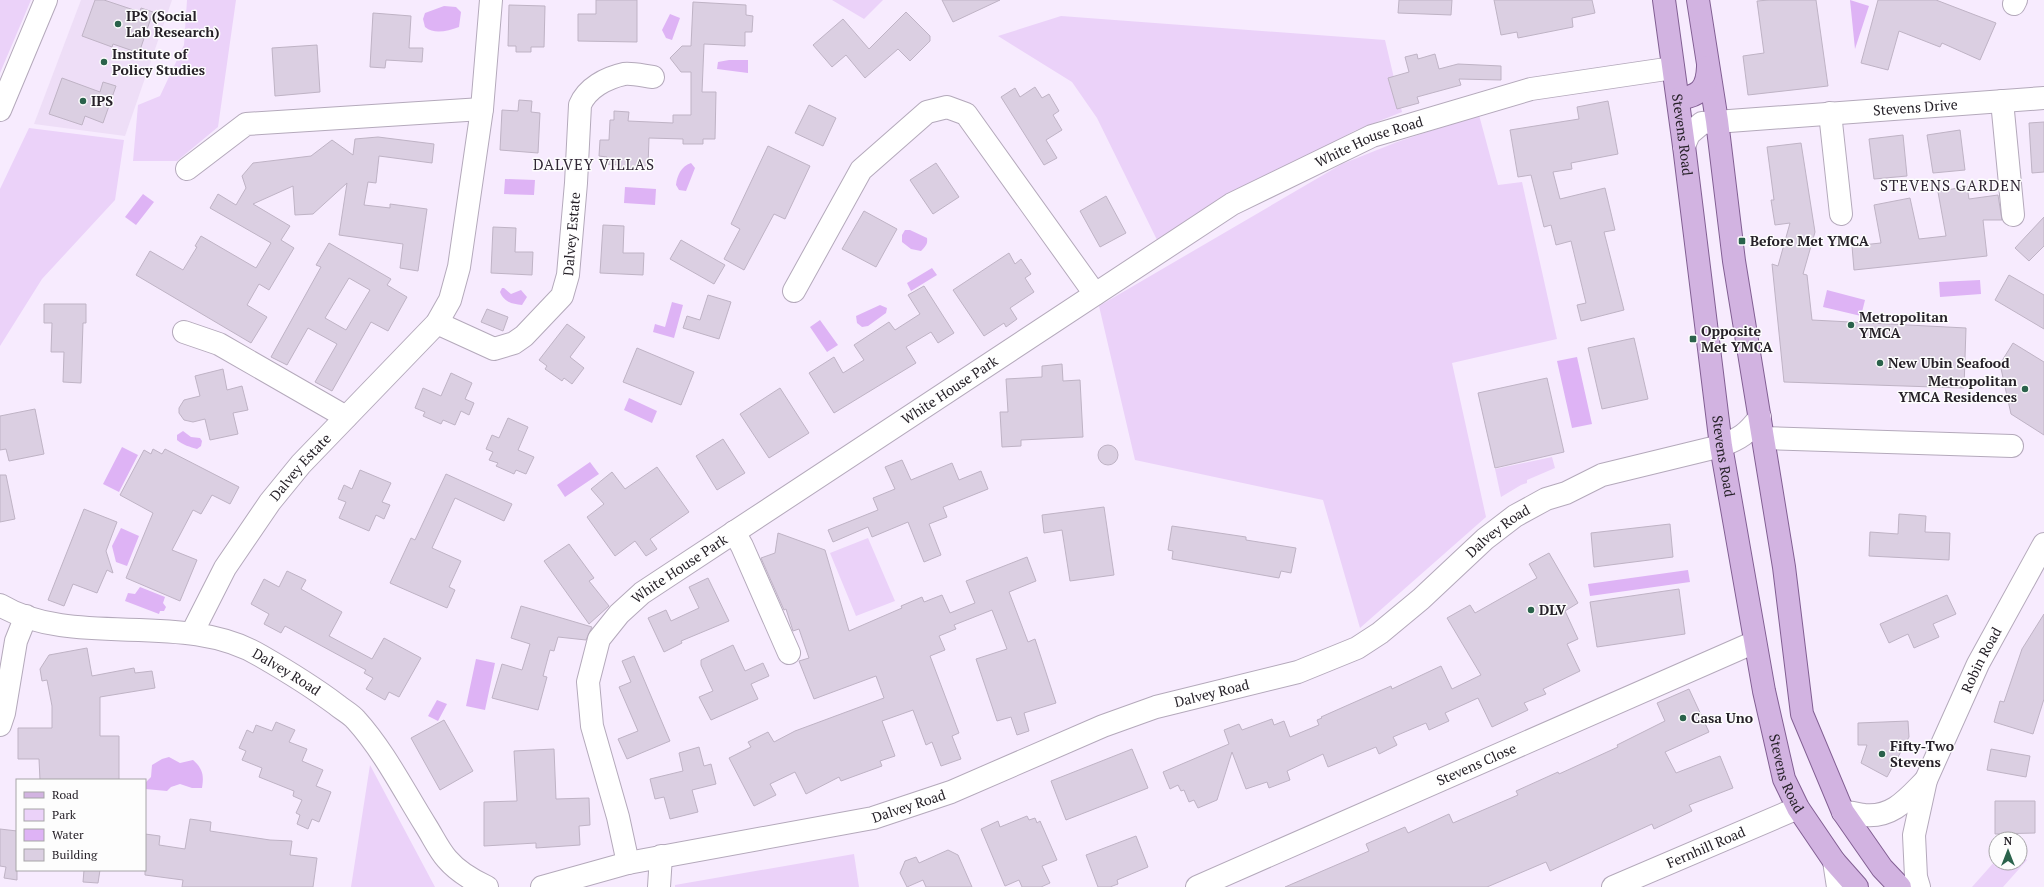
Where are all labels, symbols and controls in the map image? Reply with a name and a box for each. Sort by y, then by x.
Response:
place label: IPS (Social Lab Research) [126,6,220,41]
marker: IPS (Social Lab Research) [113,19,123,29]
place label: Institute of Policy Studies [112,44,205,79]
marker: Institute of Policy Studies [99,57,109,67]
place label: IPS [91,91,113,110]
street label: Stevens Road [1668,93,1698,177]
street label: Stevens Drive [1872,94,1958,119]
marker: IPS [78,96,88,106]
street label: White House Road [1312,111,1425,171]
district label: DALVEY VILLAS [533,154,655,174]
district label: STEVENS GARDEN [1880,175,2022,195]
street label: Dalvey Estate [558,191,584,277]
place label: Before Met YMCA [1750,231,1870,250]
marker: Before Met YMCA [1737,236,1747,246]
place label: Metropolitan YMCA [1859,307,1948,342]
marker: Metropolitan YMCA [1846,320,1856,330]
place label: Opposite Met YMCA [1701,321,1773,356]
marker: Opposite Met YMCA [1688,334,1698,344]
street label: White House Park [898,351,1002,428]
place label: New Ubin Seafood [1888,353,2010,372]
marker: New Ubin Seafood [1875,358,1885,368]
place label: Metropolitan YMCA Residences [1898,371,2017,406]
marker: Metropolitan YMCA Residences [2020,384,2030,394]
street label: Stevens Road [1708,414,1740,499]
street label: Dalvey Estate [265,429,335,504]
street label: Dalvey Road [1461,500,1533,562]
street label: White House Park [627,529,731,607]
place label: DLV [1539,600,1567,619]
marker: DLV [1526,605,1536,615]
street label: Robin Road [1956,623,2006,696]
street label: Dalvey Road [249,643,325,700]
street label: Dalvey Road [1172,674,1251,711]
place label: Casa Uno [1691,708,1753,727]
marker: Casa Uno [1678,713,1688,723]
street label: Stevens Road [1765,732,1809,817]
place label: Fifty-Two Stevens [1890,736,1954,771]
street label: Stevens Close [1433,738,1519,790]
marker: Fifty-Two Stevens [1877,749,1887,759]
legend [16,779,146,871]
street label: Dalvey Road [869,784,948,827]
text: Road [52,787,79,802]
text: Park [52,807,77,822]
street label: Fernhill Road [1663,822,1748,872]
text: Water [52,827,84,842]
north arrow [1988,831,2028,871]
text: N [2004,834,2013,848]
text: Building [52,847,98,862]

